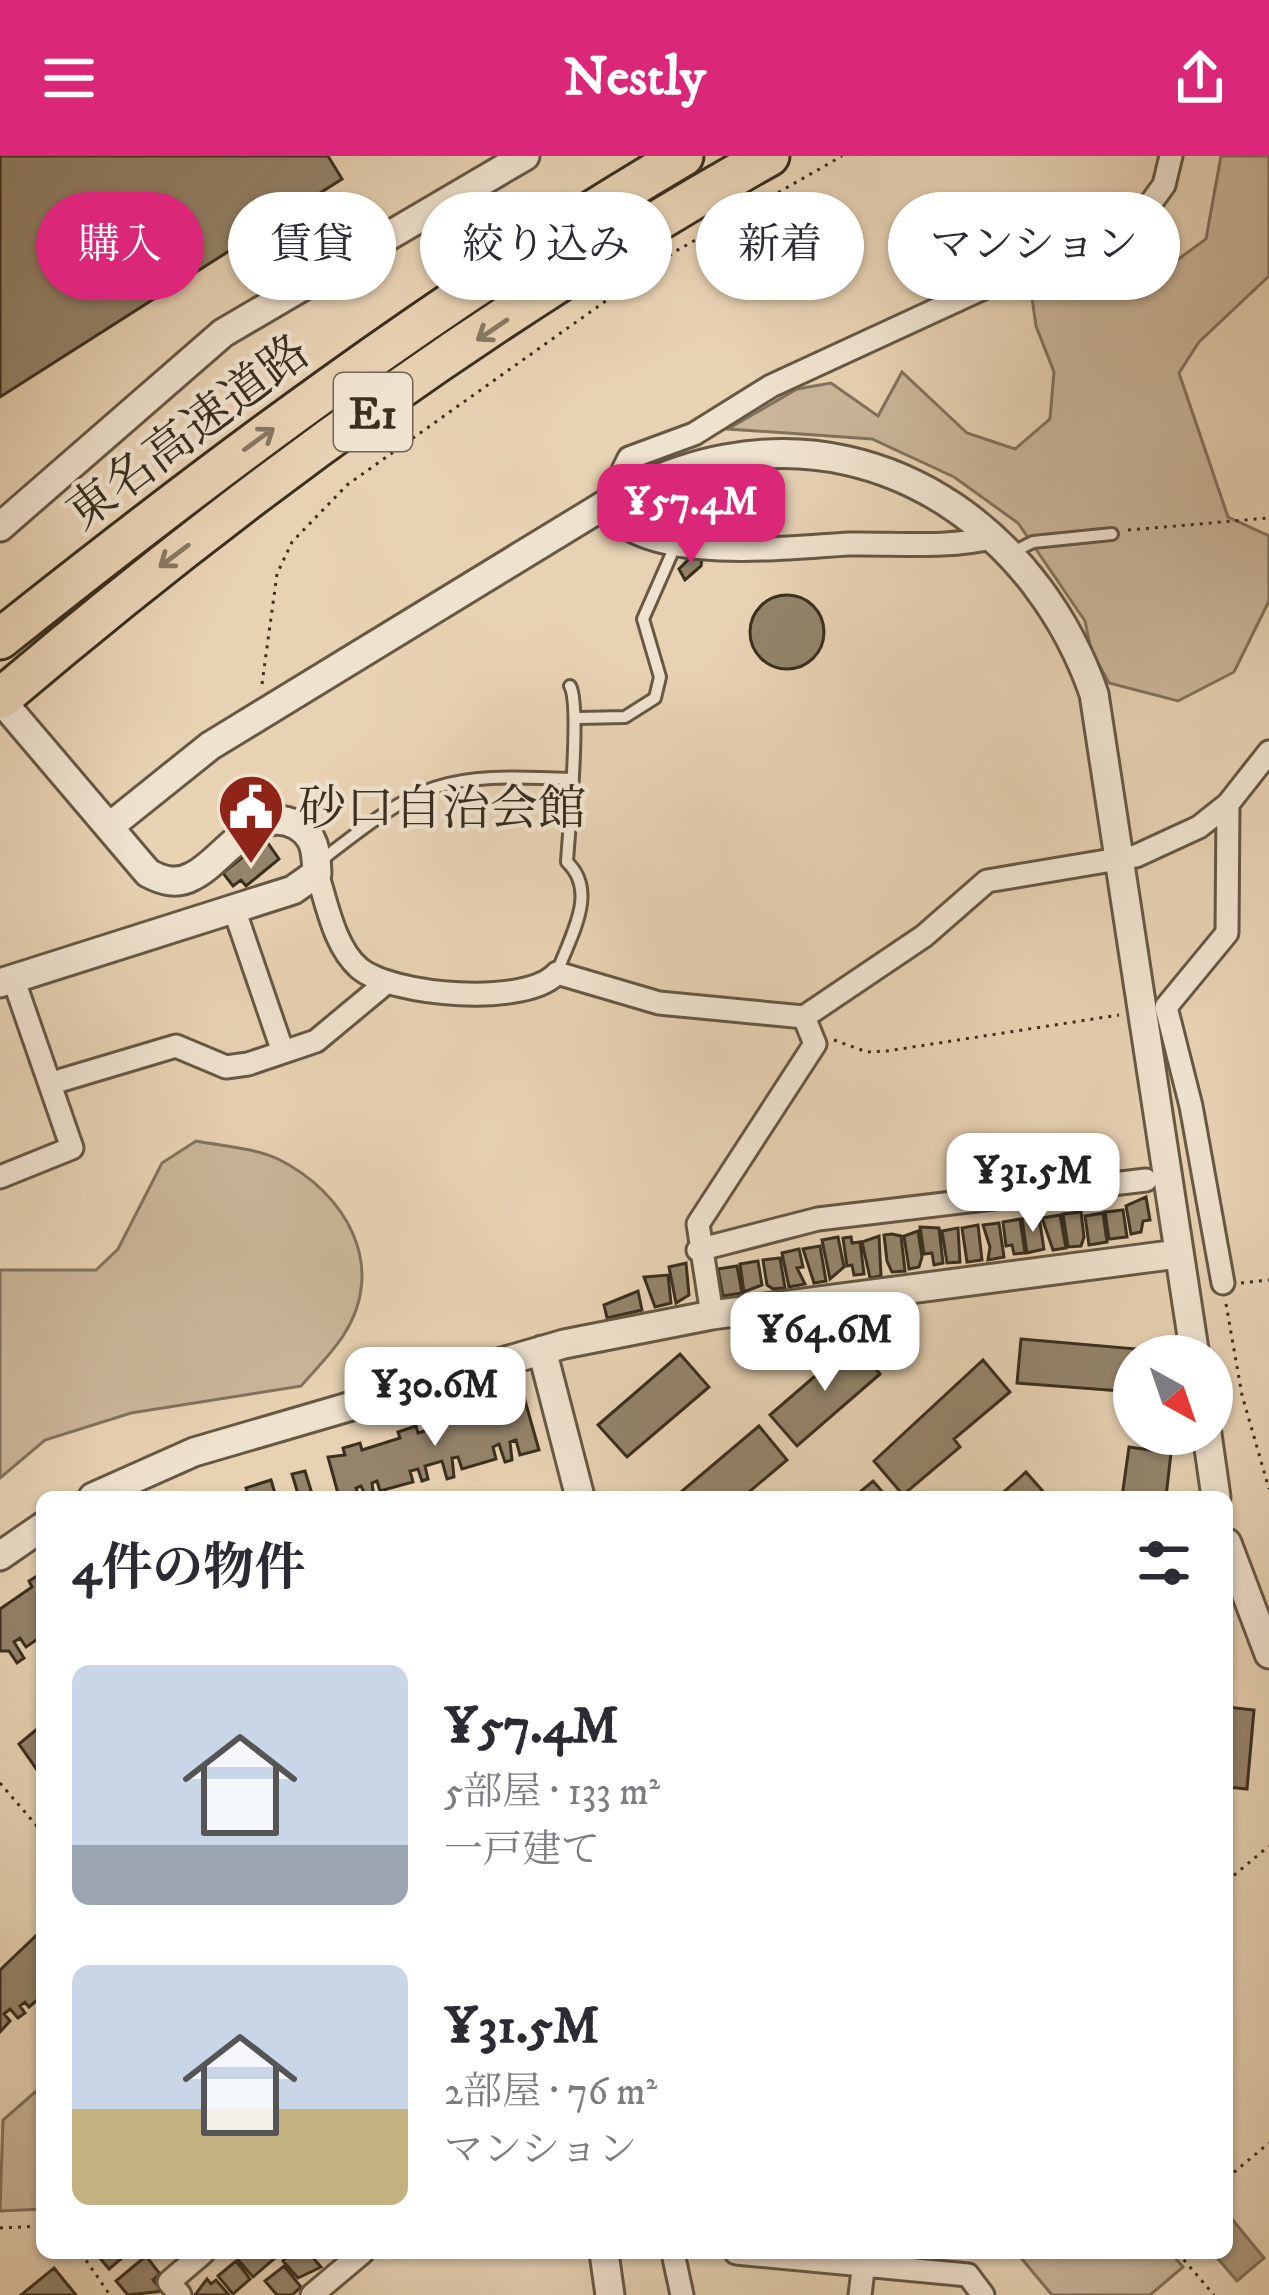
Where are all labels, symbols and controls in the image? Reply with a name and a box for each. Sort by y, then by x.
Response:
icon: menu [36,45,102,111]
text: Nestly [563,45,706,112]
icon: share [1167,45,1233,111]
chip: 購入 [36,192,204,300]
chip: 賃貸 [228,192,396,300]
chip: 絞り込み [420,192,672,300]
chip: 新着 [696,192,864,300]
chip: マンション [888,192,1180,300]
one-way arrow [476,317,509,342]
street label: 東名高速道路 [56,323,322,544]
road number: E1 [334,373,412,451]
one-way arrow [242,427,275,453]
pin: ¥57.4M [593,464,789,566]
text: ¥57.4M [624,478,758,527]
one-way arrow [159,542,191,569]
public building icon: 砂口自治会館 [216,772,286,866]
place label: 砂口自治会館 [298,780,586,840]
pin: ¥31.5M [935,1133,1131,1235]
text: ¥31.5M [974,1147,1092,1196]
pin: ¥64.6M [727,1292,923,1394]
text: ¥64.6M [757,1306,893,1355]
north arrow [1113,1335,1233,1455]
map controls [1113,1335,1233,1455]
pin: ¥30.6M [337,1347,533,1449]
text: ¥30.6M [372,1361,498,1410]
icon: filters [1131,1530,1197,1596]
text: 4件の物件 [72,1537,305,1601]
text: ¥57.4M [444,1695,619,1759]
icon: home [168,1713,312,1857]
text: 5部屋 · 133 m² [444,1768,660,1817]
text: 一戸建て [444,1826,600,1875]
text: ¥31.5M [444,1995,599,2059]
icon: home [168,2013,312,2157]
text: 2部屋 · 76 m² [444,2068,657,2117]
text: マンション [444,2126,637,2175]

